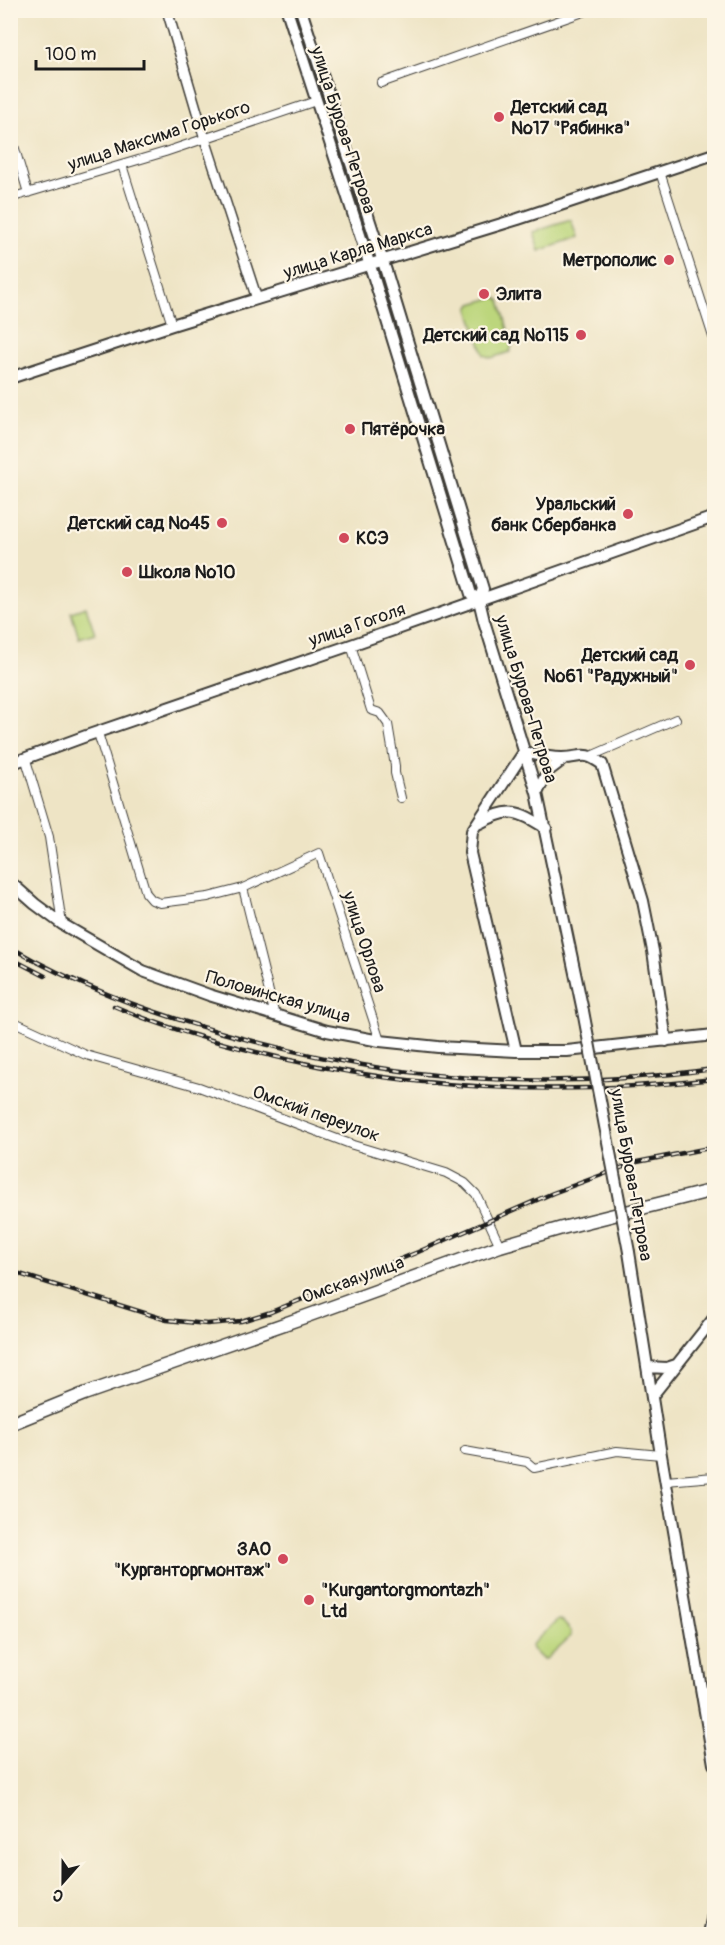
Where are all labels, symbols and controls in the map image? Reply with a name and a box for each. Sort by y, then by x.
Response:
scale bar [36,33,144,71]
text: 100 m [45,43,97,66]
street label: улица Бурова-Петрова [305,43,381,216]
street label: улица Максима Горького [64,96,253,177]
place label: Детский сад №17 "Рябинка" [510,96,630,140]
marker: Детский сад №17 "Рябинка" [492,110,506,124]
street label: улица Карла Маркса [280,217,435,285]
place label: Метрополис [563,249,657,272]
marker: Метрополис [662,253,676,267]
place label: Элита [496,283,542,306]
marker: Элита [477,287,491,301]
place label: Детский сад №115 [422,324,569,347]
marker: Детский сад №115 [574,328,588,342]
place label: Пятёрочка [362,418,446,441]
marker: Пятёрочка [343,422,357,436]
place label: Уральский банк Сбербанка [491,493,617,537]
marker: Уральский банк Сбербанка [621,507,635,521]
place label: Детский сад №45 [67,512,210,535]
marker: Детский сад №45 [215,516,229,530]
place label: КСЭ [356,527,388,550]
marker: КСЭ [337,531,351,545]
place label: Школа №10 [138,561,236,584]
marker: Школа №10 [120,565,134,579]
street label: улица Гоголя [305,598,408,653]
street label: улица Бурова-Петрова [489,611,562,786]
place label: Детский сад №61 "Радужный" [544,644,678,688]
marker: Детский сад №61 "Радужный" [683,658,697,672]
street label: улица Орлова [337,888,391,995]
street label: Половинская улица [203,965,353,1029]
street label: Омский переулок [249,1080,383,1148]
street label: улица Бурова-Петрова [604,1086,657,1263]
street label: Омская улица [299,1251,407,1309]
place label: ЗАО "Курганторгмонтаж" [114,1538,272,1582]
marker: ЗАО "Курганторгмонтаж" [276,1552,290,1566]
place label: "Kurgantorgmontazh" Ltd [321,1579,490,1623]
marker: "Kurgantorgmontazh" Ltd [302,1593,316,1607]
north arrow [33,1852,93,1912]
text: С [50,1884,66,1906]

